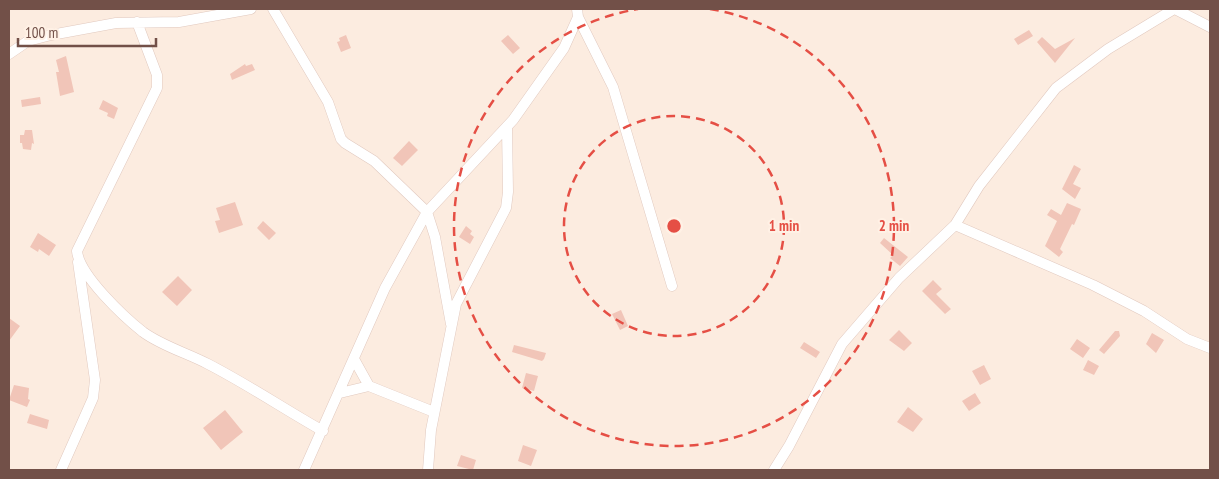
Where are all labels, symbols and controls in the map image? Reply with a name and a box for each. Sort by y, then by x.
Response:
scale bar [18,15,155,47]
text: 100 m [25,23,58,42]
text: 1 min [769,216,799,235]
text: 2 min [879,216,909,235]
centre of rings [665,217,683,235]

